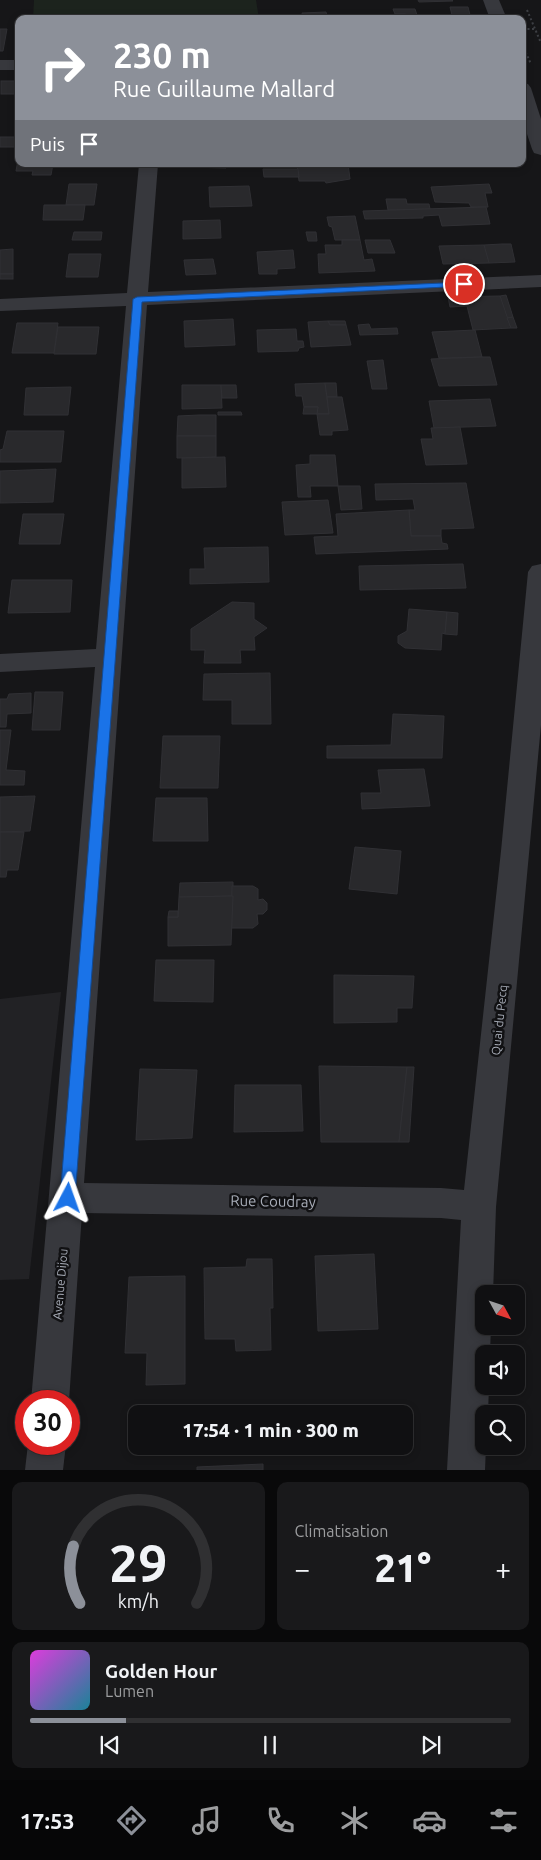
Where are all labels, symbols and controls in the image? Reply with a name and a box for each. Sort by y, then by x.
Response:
icon: right [30,35,95,100]
text: 230 m [113,35,211,75]
text: Rue Guillaume Mallard [113,76,335,101]
icon: arrive [75,130,103,158]
text: Puis [30,133,65,155]
pin [443,263,485,305]
icon: arrive [450,270,478,298]
street label: Quai du Pecq [489,984,509,1056]
position arrow [41,1171,93,1223]
street label: Rue Coudray [230,1192,316,1210]
street label: Avenue Dijou [50,1248,70,1320]
north arrow [475,1285,525,1335]
map controls [475,1285,525,1455]
button: sound [475,1345,525,1395]
speed limit sign: 30 [15,1390,80,1455]
button: search [475,1405,525,1455]
text: 17:54 · 1 min · 300 m [182,1419,359,1441]
text: Climatisation [295,1522,388,1540]
text: 29 [109,1534,168,1592]
text: 21° [374,1547,431,1589]
text: − [295,1553,310,1584]
text: + [495,1553,511,1584]
text: km/h [118,1591,159,1611]
text: Golden Hour [105,1660,217,1682]
text: Lumen [105,1682,154,1700]
icon: previous [96,1731,124,1759]
icon: pause [256,1731,284,1759]
icon: next [417,1731,445,1759]
icon: directions [114,1803,149,1838]
icon: music [189,1803,224,1838]
icon: phone [263,1803,298,1838]
icon: climate [337,1803,372,1838]
icon: car [412,1803,447,1838]
icon: filters [486,1803,521,1838]
text: 17:53 [20,1808,75,1833]

